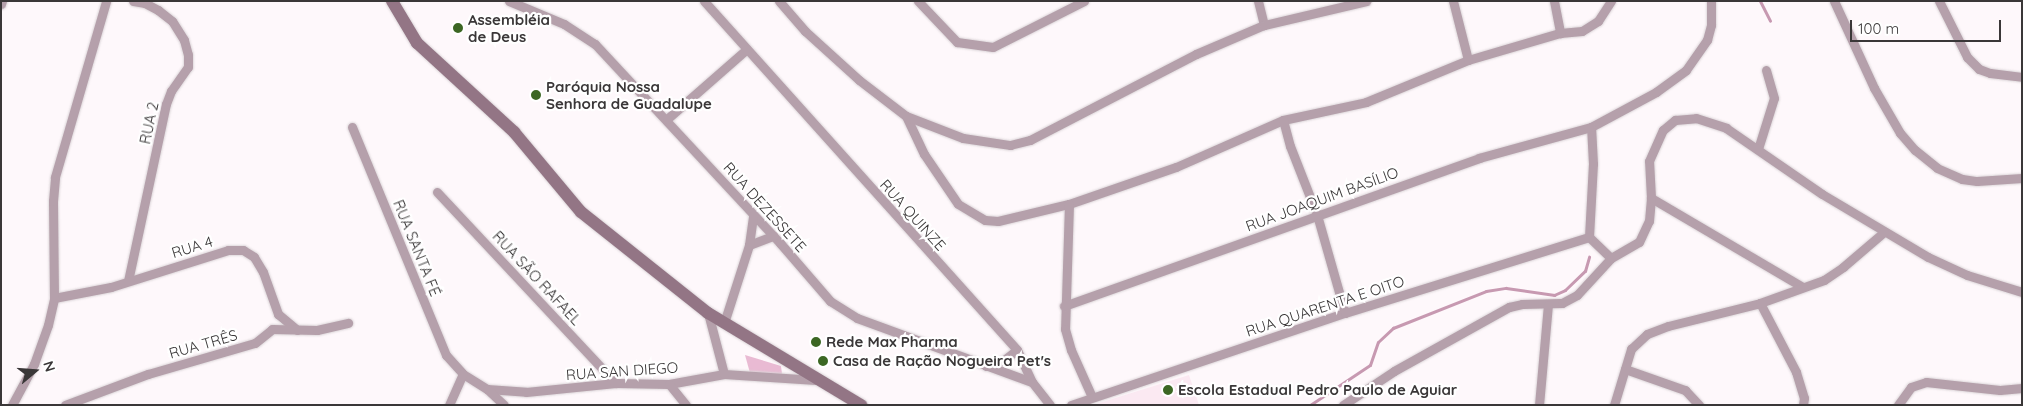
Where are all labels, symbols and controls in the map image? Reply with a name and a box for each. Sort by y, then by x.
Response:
place label: Assembléia de Deus [468,10,550,45]
scale bar [1853,10,2004,42]
text: 100 m [1858,19,1899,38]
marker: Assembléia de Deus [452,22,464,34]
place label: Paróquia Nossa Senhora de Guadalupe [546,77,712,112]
marker: Paróquia Nossa Senhora de Guadalupe [530,89,542,101]
street label: RUA 2 [136,100,162,146]
street label: RUA DEZESSETE [720,158,810,256]
street label: RUA JOAQUIM BASÍLIO [1243,163,1401,235]
street label: RUA QUINZE [876,176,950,254]
street label: RUA SANTA FÉ [389,197,445,299]
street label: RUA SÃO RAFAEL [489,227,585,329]
street label: RUA 4 [169,232,215,262]
street label: RUA QUARENTA E OITO [1243,272,1407,340]
street label: RUA TRÊS [167,326,239,362]
place label: Rede Max Pharma [826,333,958,351]
marker: Rede Max Pharma [810,336,822,348]
north arrow [10,346,60,396]
place label: Casa de Ração Nogueira Pet's [833,352,1051,370]
marker: Casa de Ração Nogueira Pet's [817,355,829,367]
street label: RUA SAN DIEGO [565,358,679,384]
text: N [39,359,59,374]
place label: Escola Estadual Pedro Paulo de Aguiar [1178,381,1457,399]
marker: Escola Estadual Pedro Paulo de Aguiar [1162,384,1174,396]

